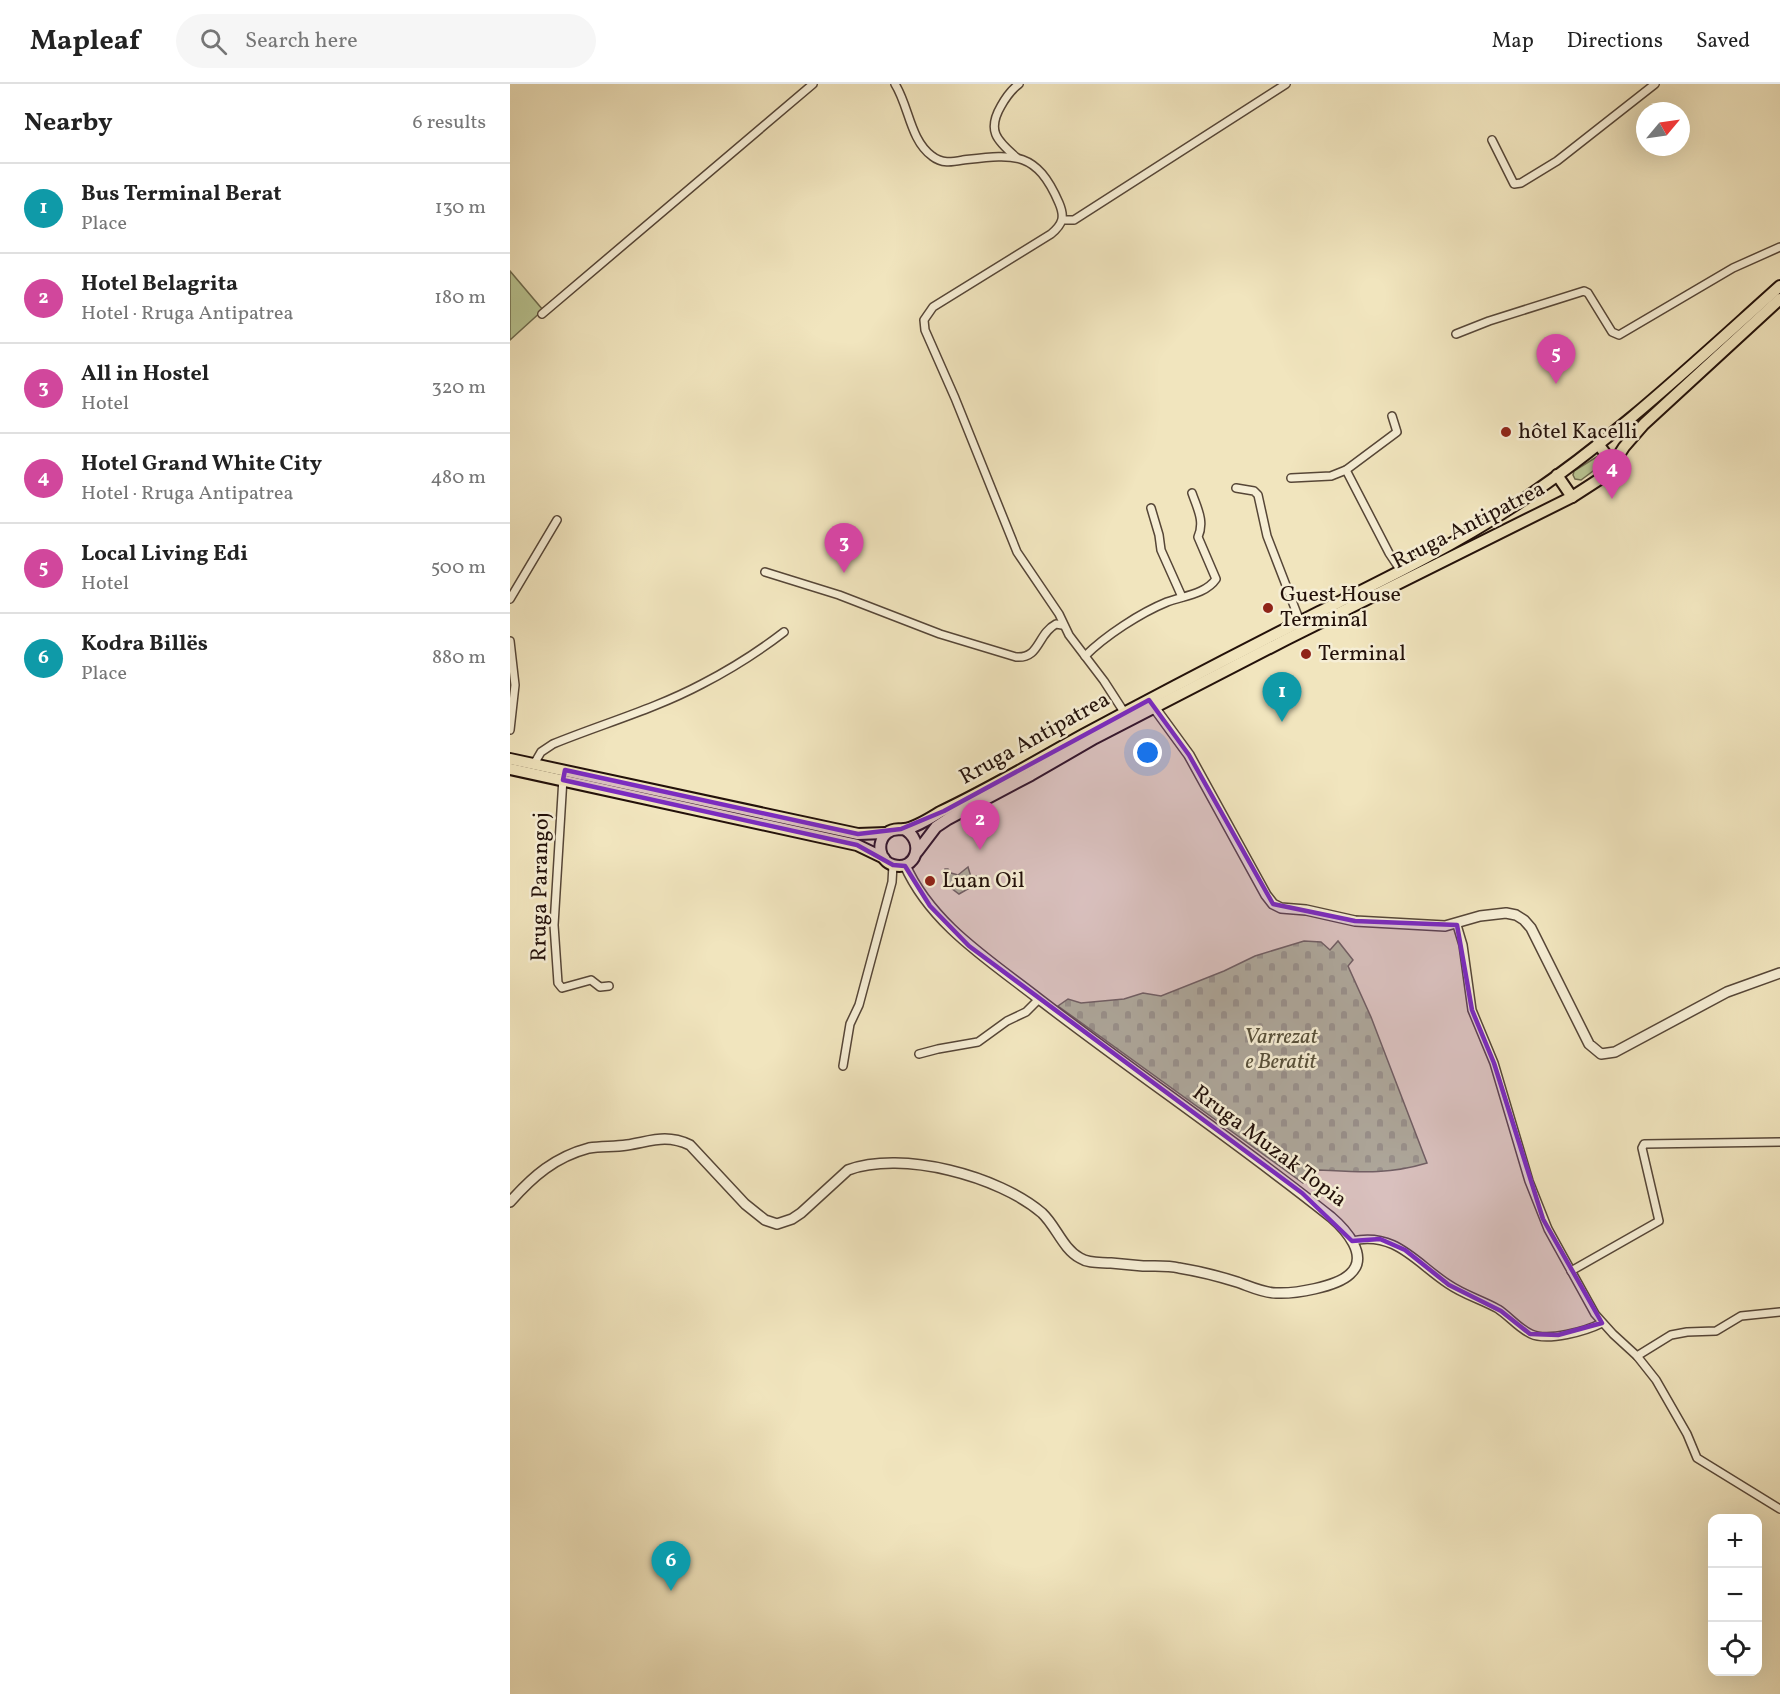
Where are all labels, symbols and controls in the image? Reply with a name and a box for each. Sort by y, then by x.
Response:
search box [176,14,596,68]
text: Mapleaf [30,22,140,61]
icon: search [197,25,230,58]
text: Search here [245,26,358,57]
text: Map [1492,27,1534,56]
text: Directions [1567,27,1663,56]
text: Saved [1696,27,1750,56]
north arrow [1636,102,1690,156]
text: Nearby [24,105,113,141]
text: 6 results [413,109,486,137]
text: Bus Terminal Berat [81,179,282,210]
text: 1 [39,194,48,222]
text: 130 m [435,194,486,222]
text: Place [81,210,127,238]
text: Hotel Belagrita [81,269,238,300]
text: 2 [38,284,49,312]
text: 180 m [434,284,486,312]
text: Hotel · Rruga Antipatrea [81,300,293,328]
pin: 5 [1536,334,1576,384]
text: All in Hostel [81,359,209,390]
text: 3 [38,374,49,402]
text: 320 m [431,374,486,402]
text: Hotel [81,390,129,418]
place label: hôtel Kacelli [1518,417,1638,448]
marker: hôtel Kacelli [1499,425,1513,439]
text: Hotel Grand White City [81,449,322,480]
pin: 4 [1592,450,1632,499]
text: 4 [37,464,50,492]
text: 480 m [431,464,486,492]
street label: Rruga Antipatrea [1387,474,1551,578]
text: Hotel · Rruga Antipatrea [81,480,293,508]
pin: 3 [824,524,864,573]
text: Local Living Edi [81,539,248,570]
text: 5 [39,554,48,582]
text: 500 m [431,554,486,582]
text: Hotel [81,570,129,598]
place label: Guest House Terminal [1280,580,1401,636]
marker: Guest House Terminal [1261,601,1275,615]
text: Kodra Billës [81,629,208,660]
place label: Terminal [1318,639,1406,670]
text: 6 [38,644,49,672]
text: 880 m [432,644,486,672]
marker: Terminal [1299,647,1313,661]
text: Place [81,660,127,688]
pin: 1 [1262,672,1302,722]
street label: Rruga Antipatrea [954,685,1116,793]
your location [1133,738,1162,767]
pin: 2 [960,800,1000,850]
street label: Rruga Parangoj [524,812,558,962]
place label: Luan Oil [942,866,1025,897]
marker: Luan Oil [923,874,937,888]
park label: Varrezat e Beratit [1244,1022,1319,1078]
street label: Rruga Muzak Topia [1185,1078,1353,1216]
map controls [1708,1514,1762,1676]
button: + [1708,1514,1762,1568]
pin: 6 [652,1542,690,1591]
button: − [1708,1568,1762,1622]
button: locate [1708,1622,1762,1676]

